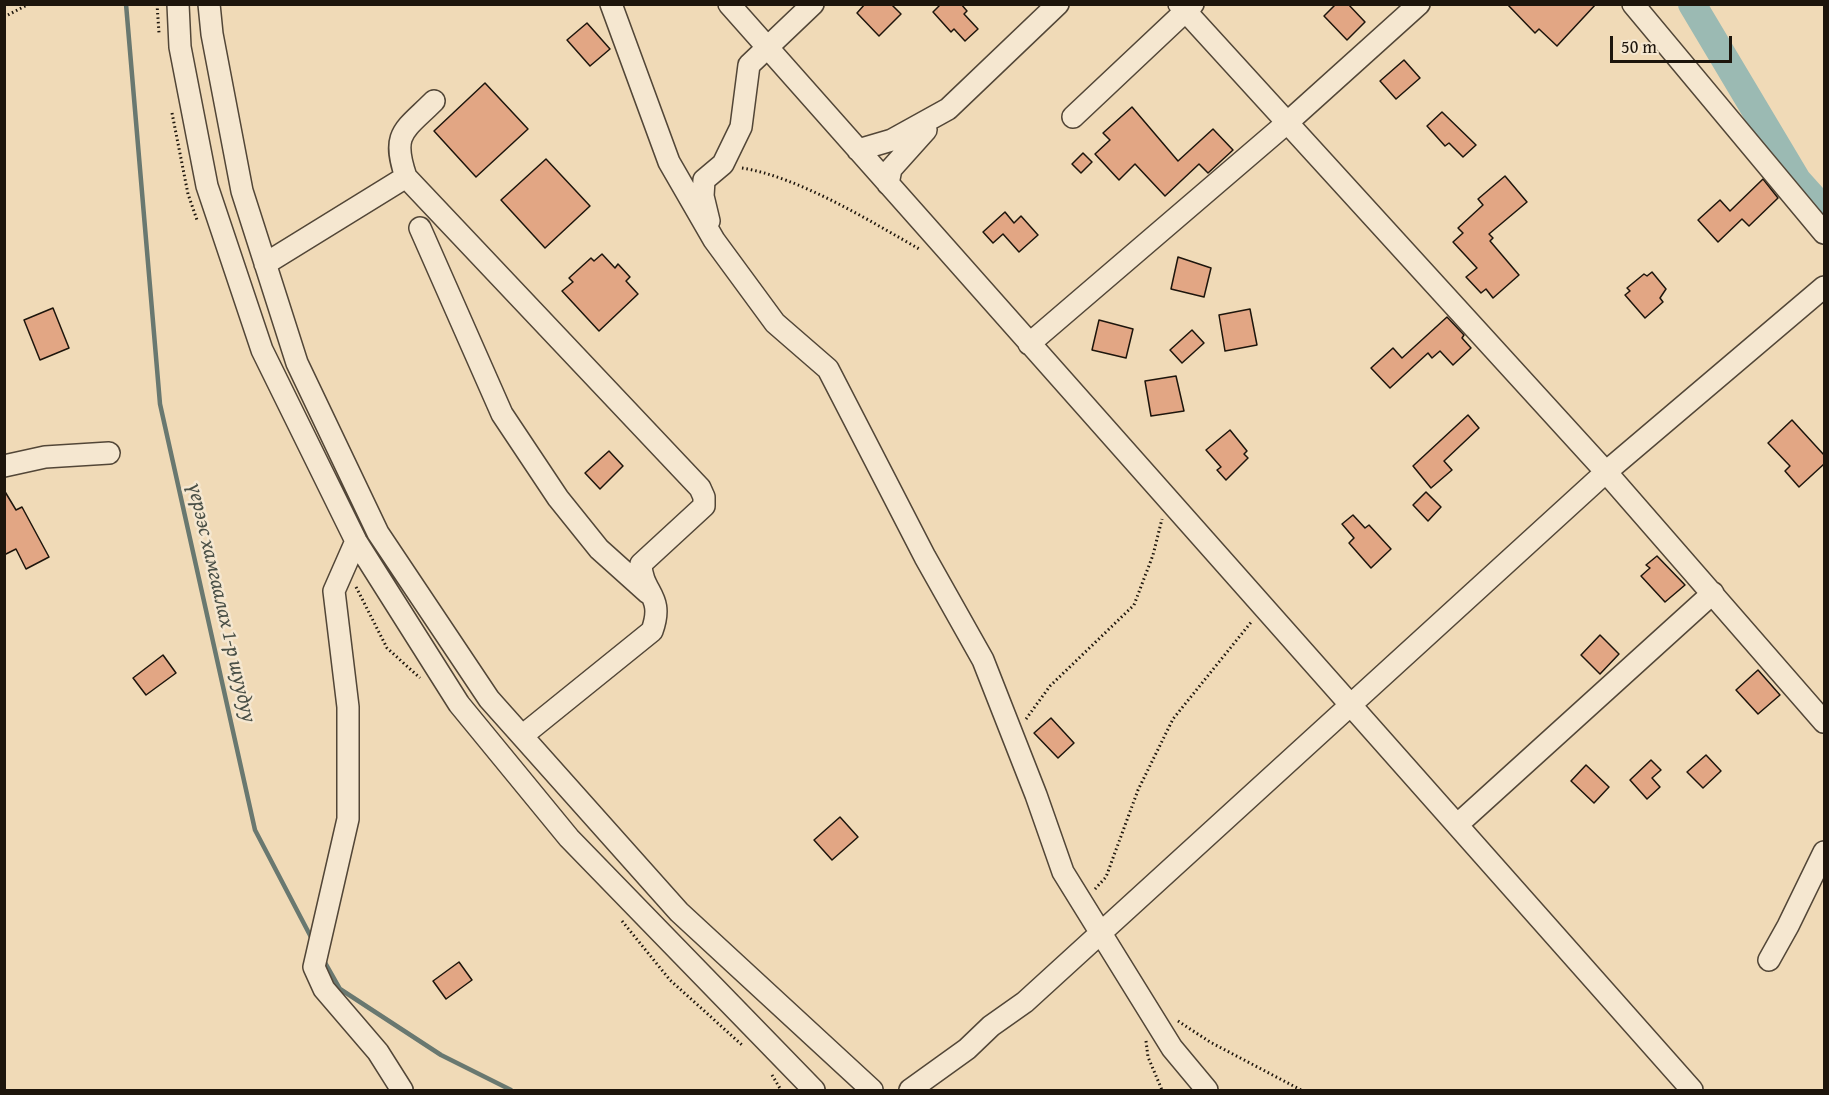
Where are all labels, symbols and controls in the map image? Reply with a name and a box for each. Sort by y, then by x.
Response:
scale bar [1613,24,1734,62]
text: 50 m [1621,33,1657,60]
water label: үерээс хамгаалах 1-р шуудуу [181,481,261,725]

